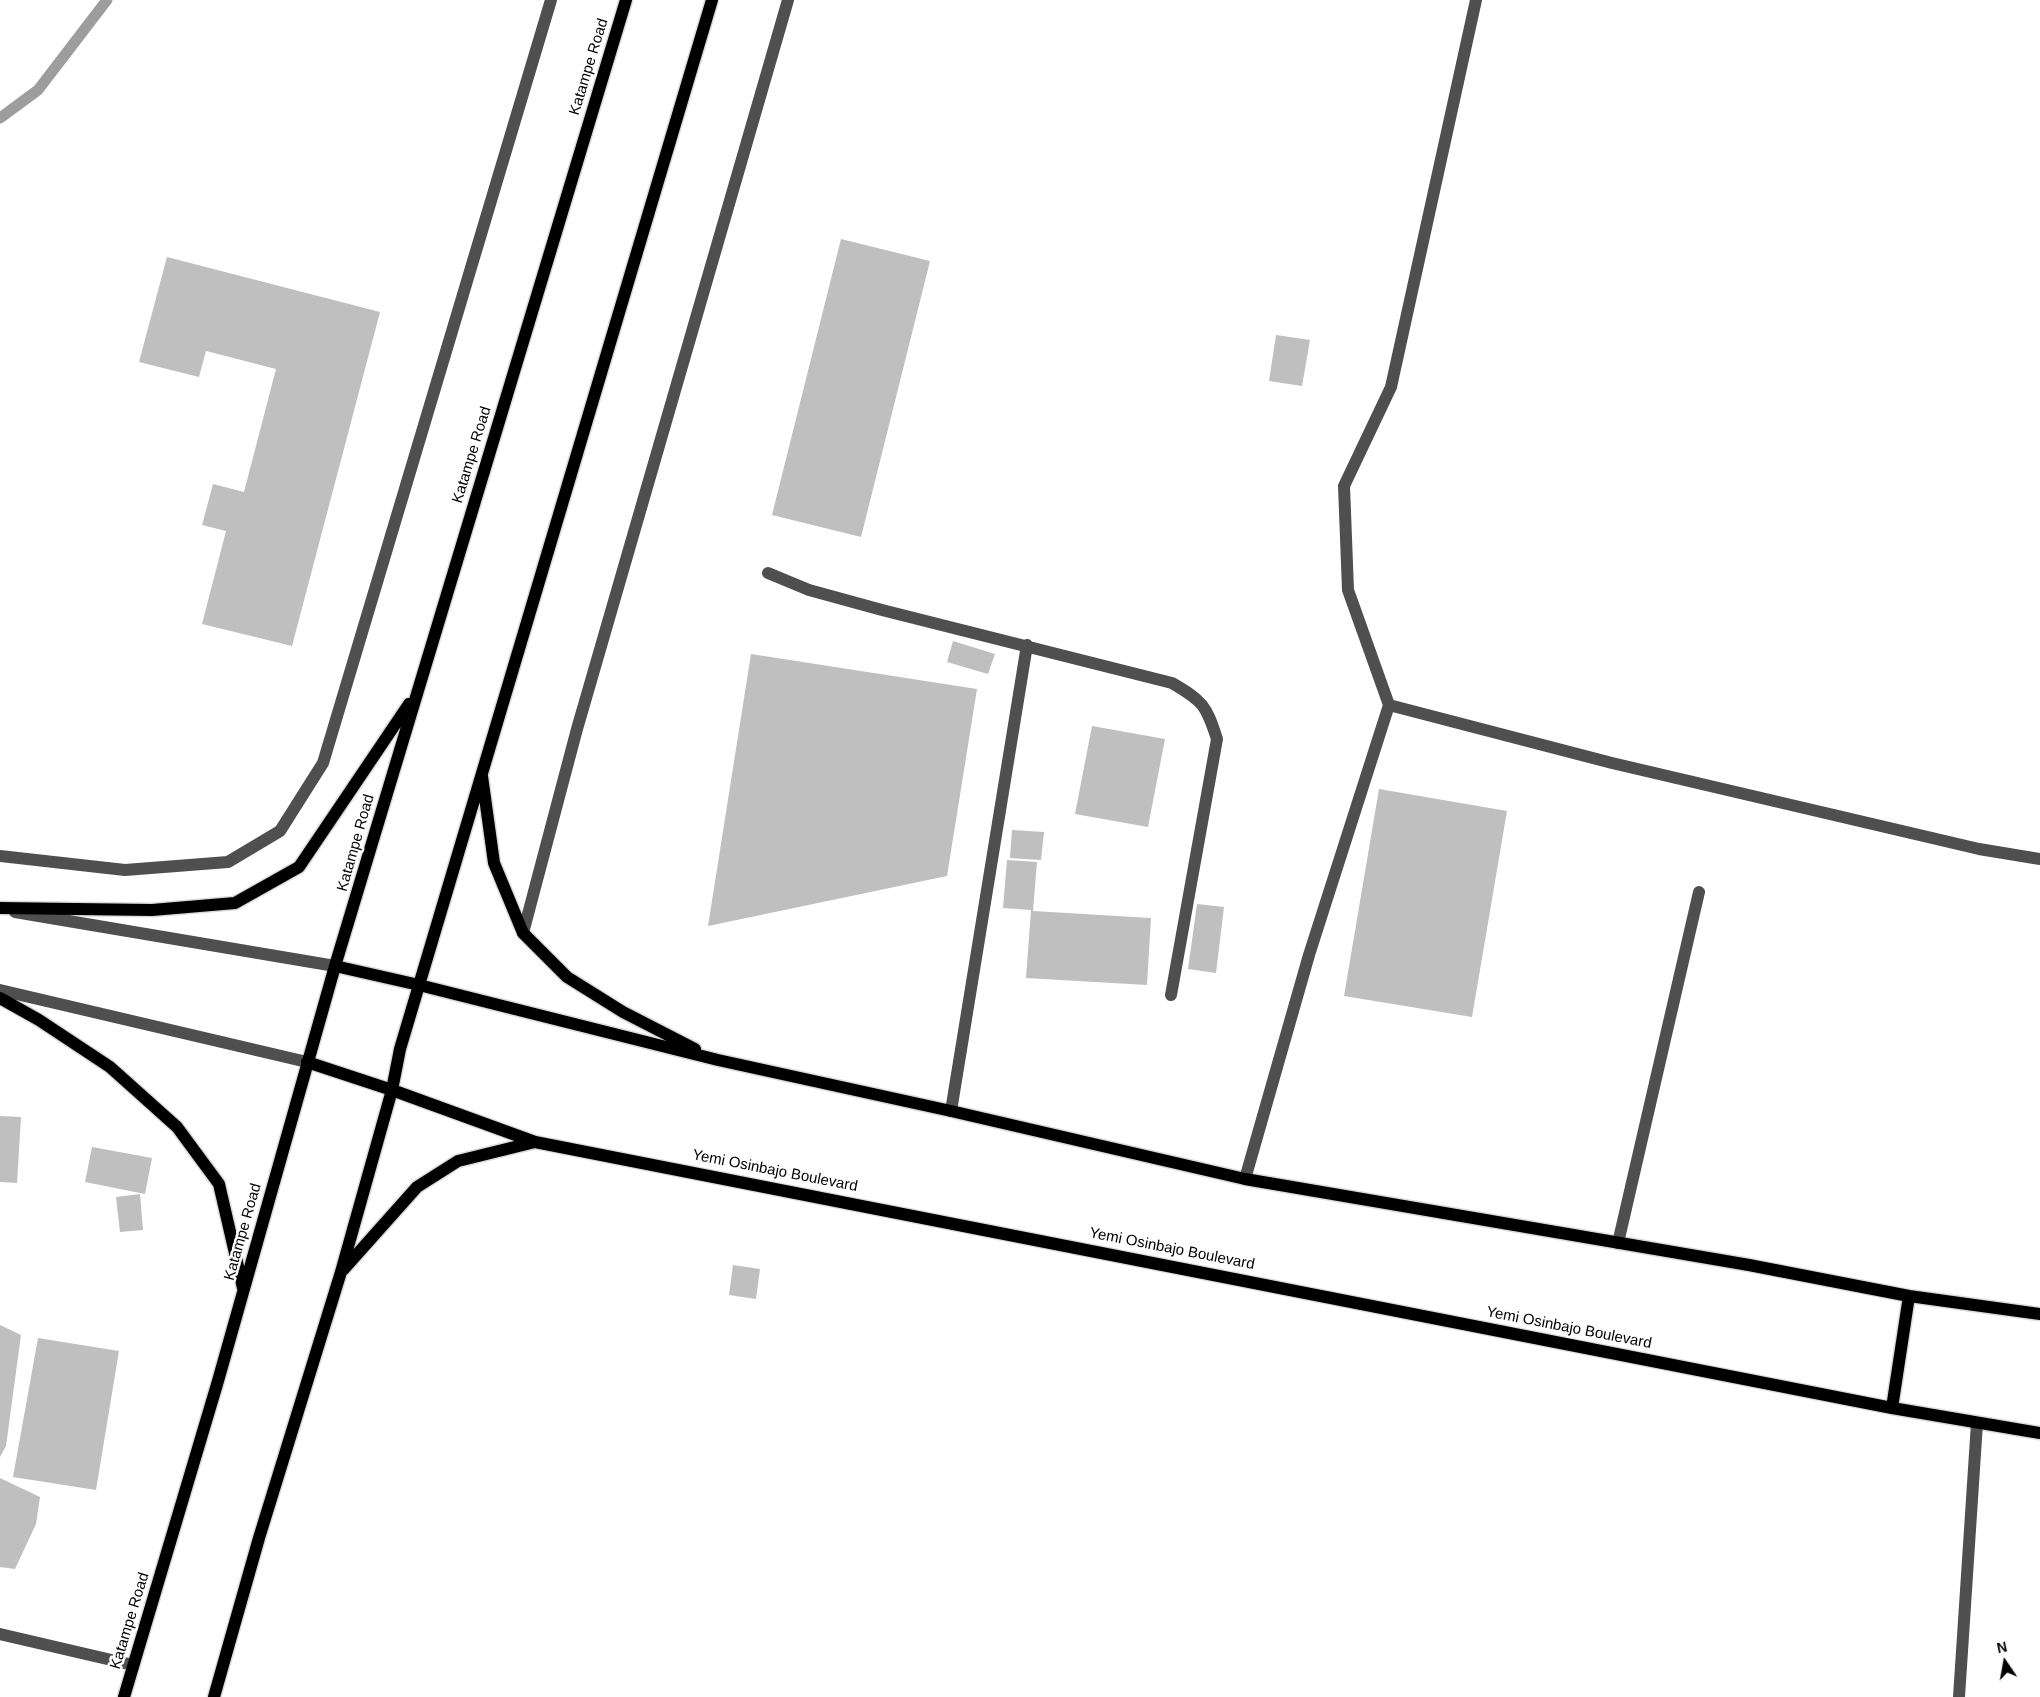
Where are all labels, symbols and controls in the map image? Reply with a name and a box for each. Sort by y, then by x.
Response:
street label: Katampe Road [566,17,612,117]
street label: Katampe Road [449,405,495,505]
street label: Katampe Road [334,792,378,894]
street label: Yemi Osinbajo Boulevard [691,1146,859,1196]
street label: Katampe Road [221,1181,265,1283]
street label: Yemi Osinbajo Boulevard [1088,1224,1256,1274]
street label: Yemi Osinbajo Boulevard [1485,1303,1653,1353]
street label: Katampe Road [107,1571,153,1671]
north arrow [1980,1637,2030,1687]
text: N [1995,1638,2008,1656]

